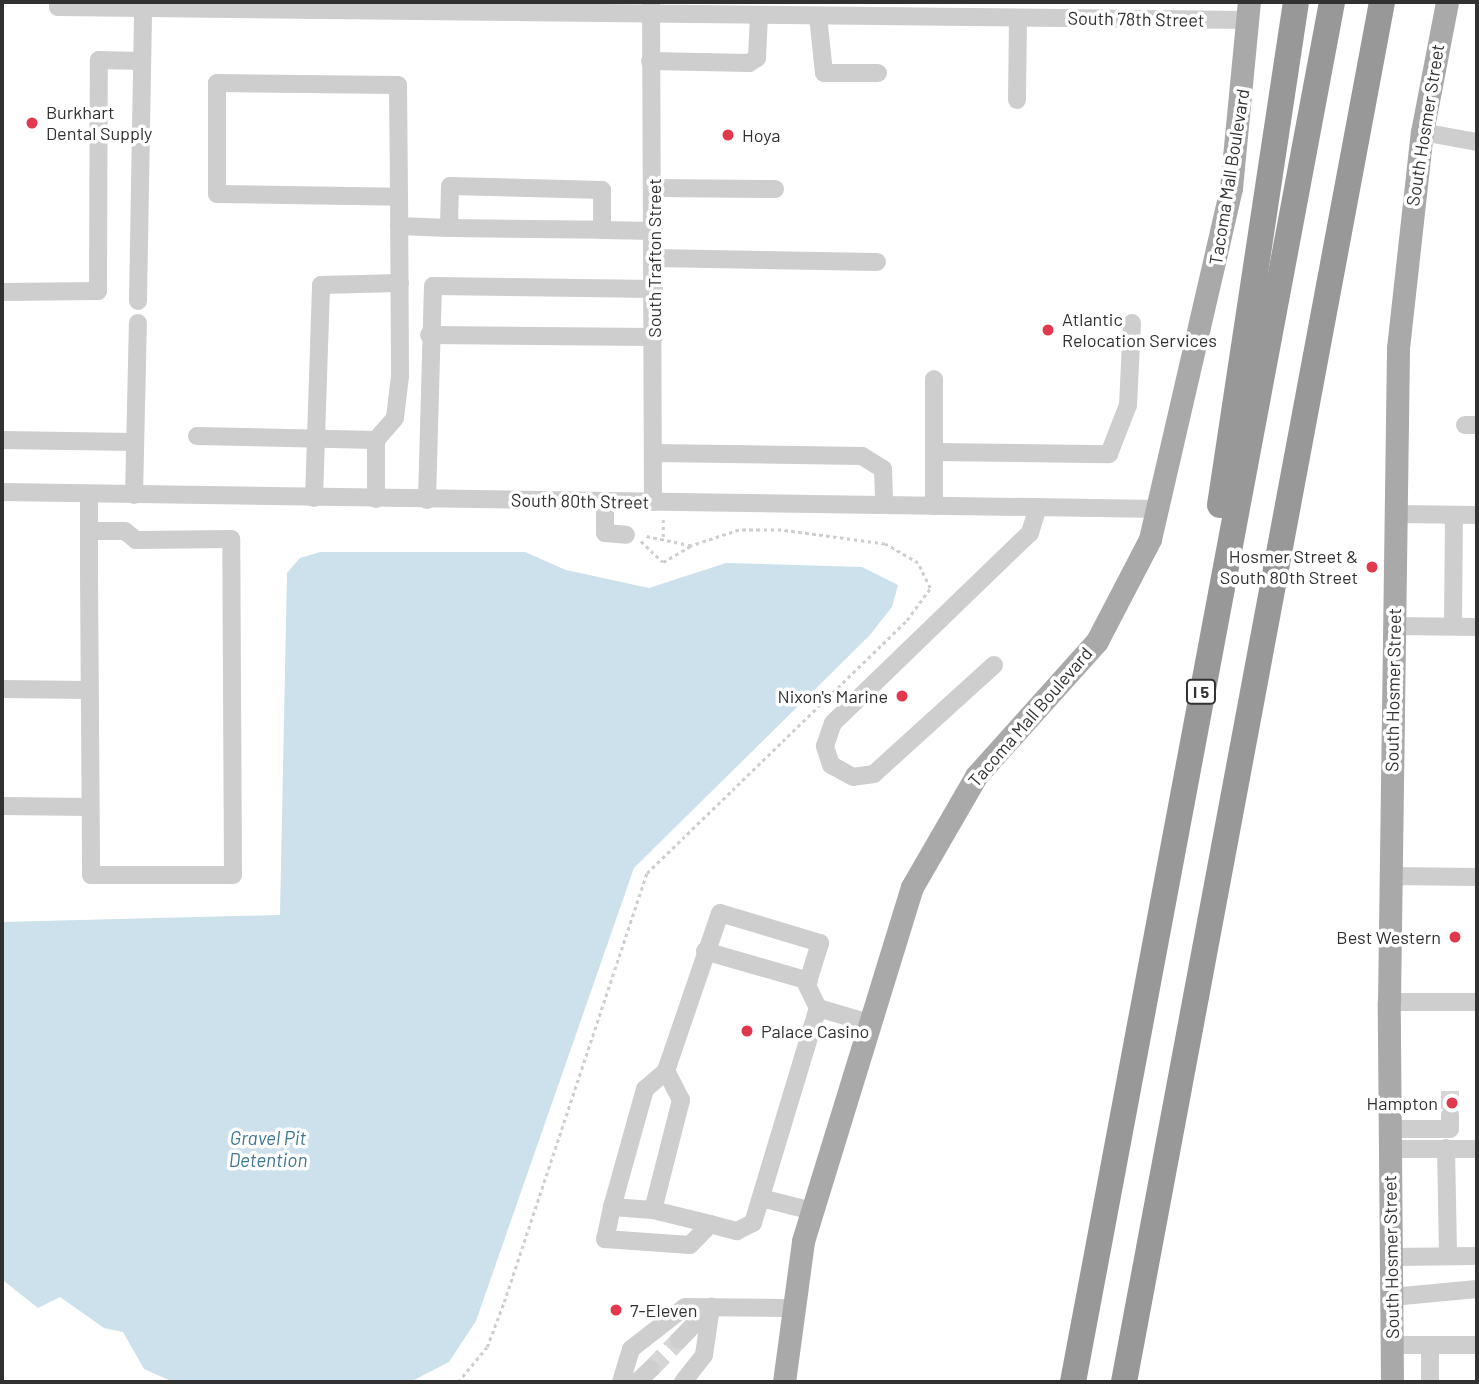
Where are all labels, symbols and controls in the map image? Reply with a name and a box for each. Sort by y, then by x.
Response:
street label: South 78th Street [1067,7,1205,31]
street label: South Hosmer Street [1402,42,1448,208]
street label: Tacoma Mall Boulevard [1204,87,1254,267]
place label: Burkhart Dental Supply [46,102,152,144]
marker: Burkhart Dental Supply [24,115,40,131]
place label: Hoya [742,124,781,146]
marker: Hoya [720,127,736,143]
street label: South Trafton Street [643,178,665,338]
place label: Atlantic Relocation Services [1062,309,1217,352]
marker: Atlantic Relocation Services [1040,322,1056,338]
street label: South 80th Street [511,489,649,513]
place label: Hosmer Street & South 80th Street [1220,546,1358,588]
marker: Hosmer Street & South 80th Street [1364,559,1380,575]
street label: South Hosmer Street [1381,608,1405,772]
street label: Tacoma Mall Boulevard [963,643,1097,791]
road number: I 5 [1185,680,1217,705]
place label: Nixon's Marine [778,685,888,707]
marker: Nixon's Marine [894,688,910,704]
place label: Best Western [1336,926,1441,948]
marker: Best Western [1447,929,1463,945]
place label: Palace Casino [761,1020,869,1042]
marker: Palace Casino [739,1023,755,1039]
place label: Hampton [1366,1092,1438,1114]
marker: Hampton [1444,1095,1460,1111]
water label: Gravel Pit Detention [229,1127,307,1171]
street label: South Hosmer Street [1379,1175,1403,1339]
place label: 7-Eleven [630,1299,698,1321]
marker: 7-Eleven [608,1302,624,1318]

